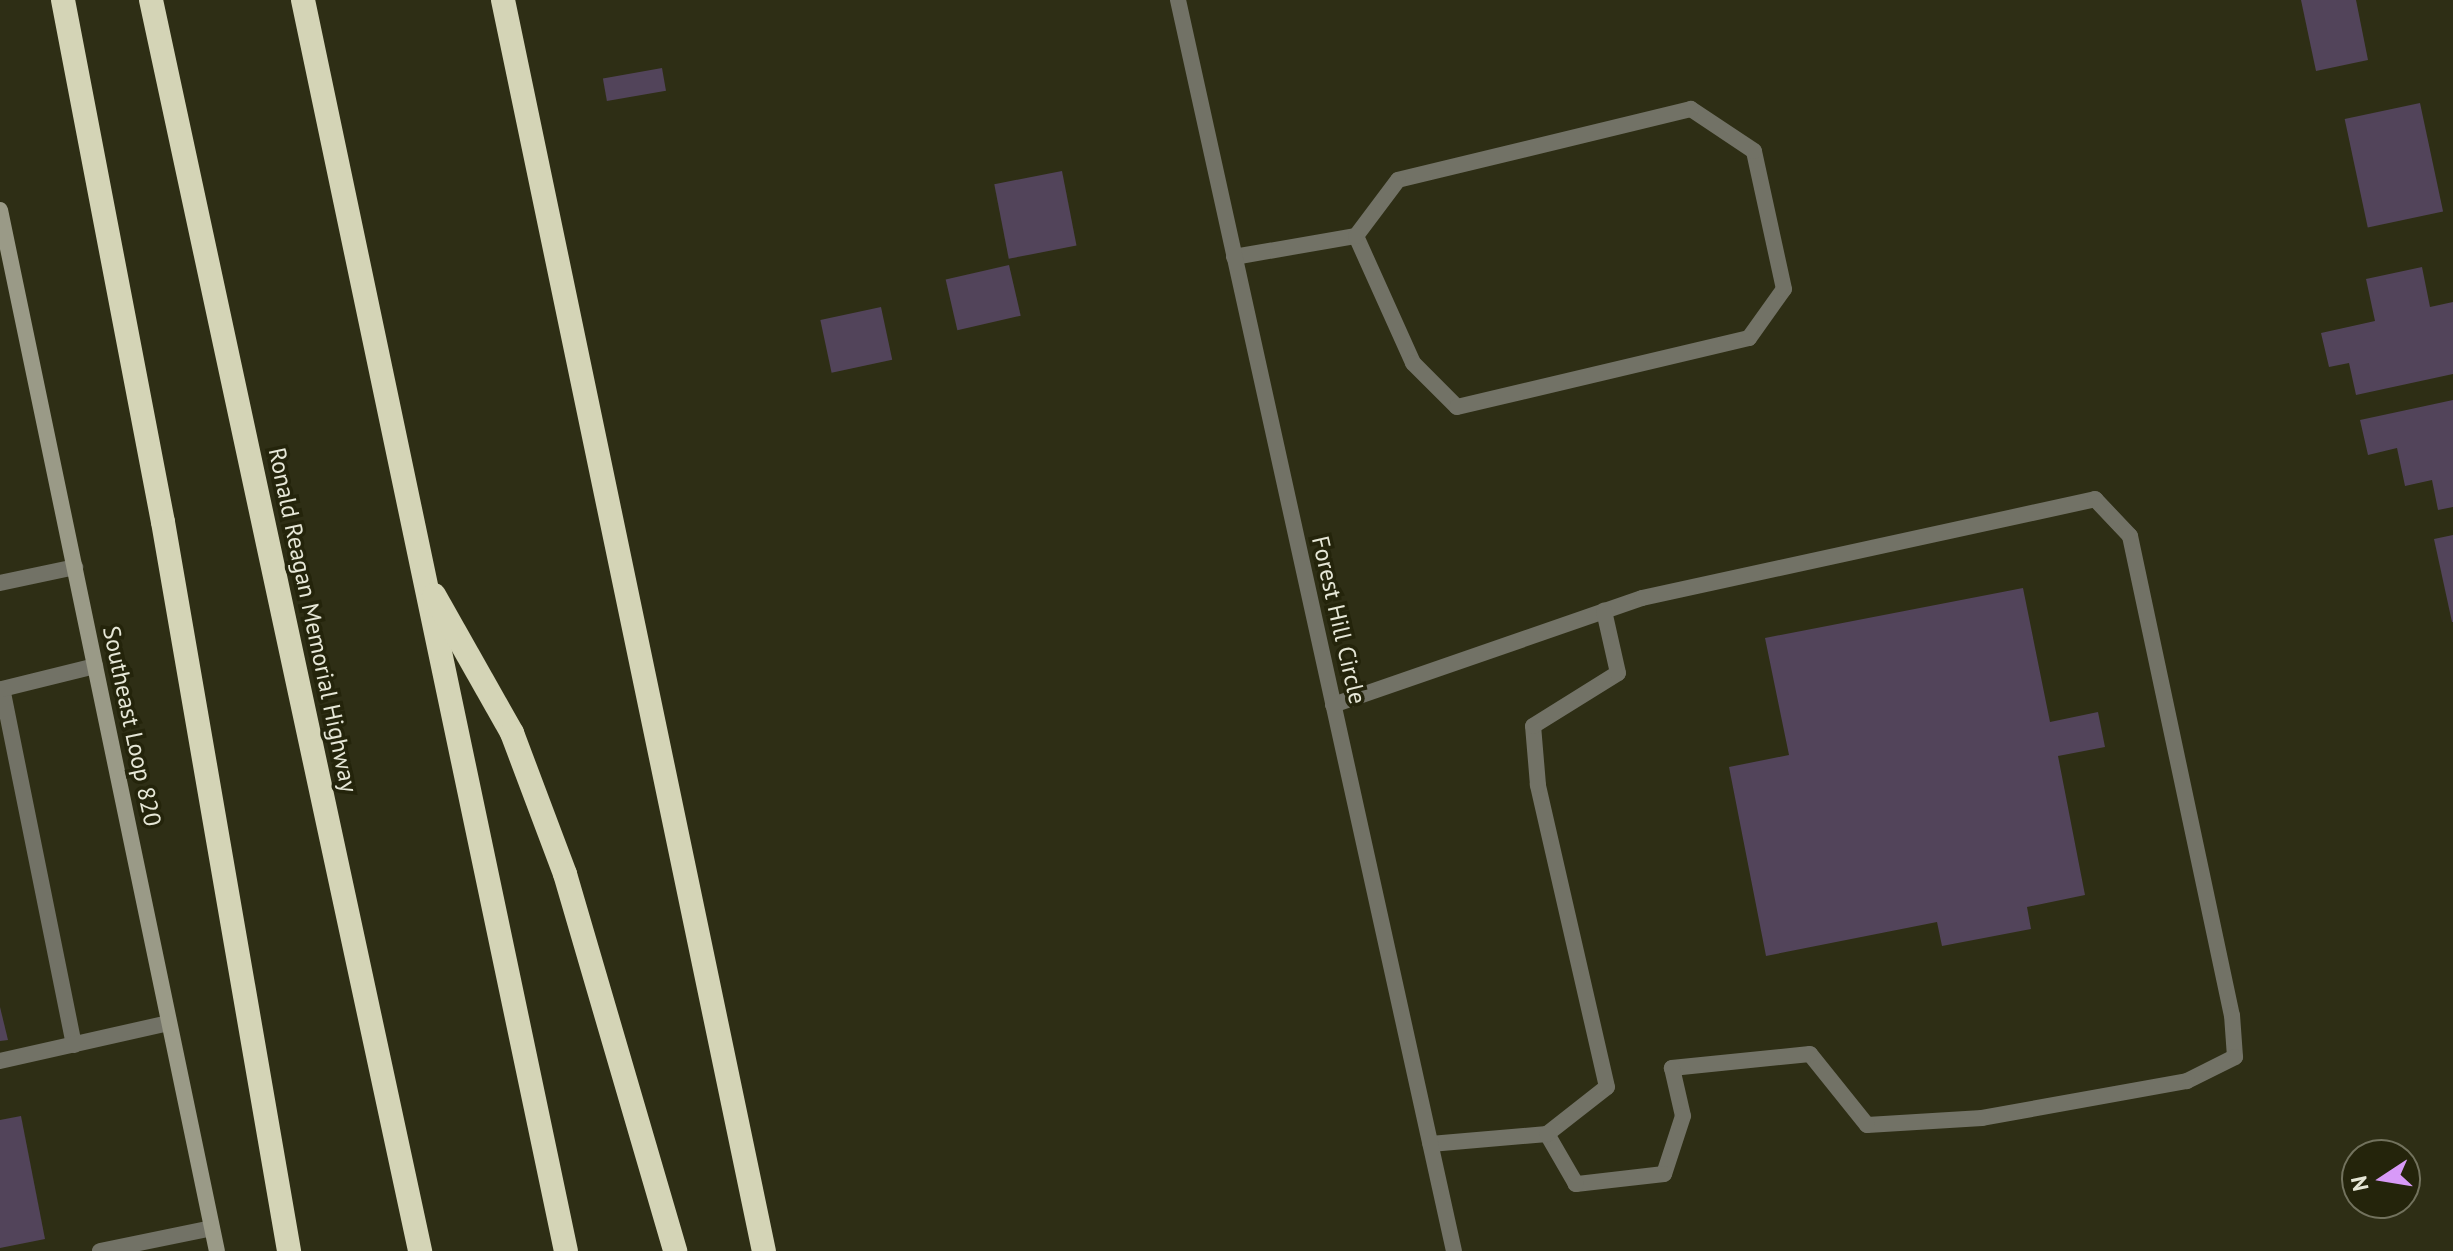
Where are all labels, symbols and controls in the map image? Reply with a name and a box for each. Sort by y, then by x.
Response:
street label: Ronald Reagan Memorial Highway [262,445,364,795]
street label: Forest Hill Circle [1306,533,1372,707]
street label: Southeast Loop 820 [97,623,167,829]
north arrow [2341,1139,2421,1219]
text: N [2344,1174,2375,1194]

